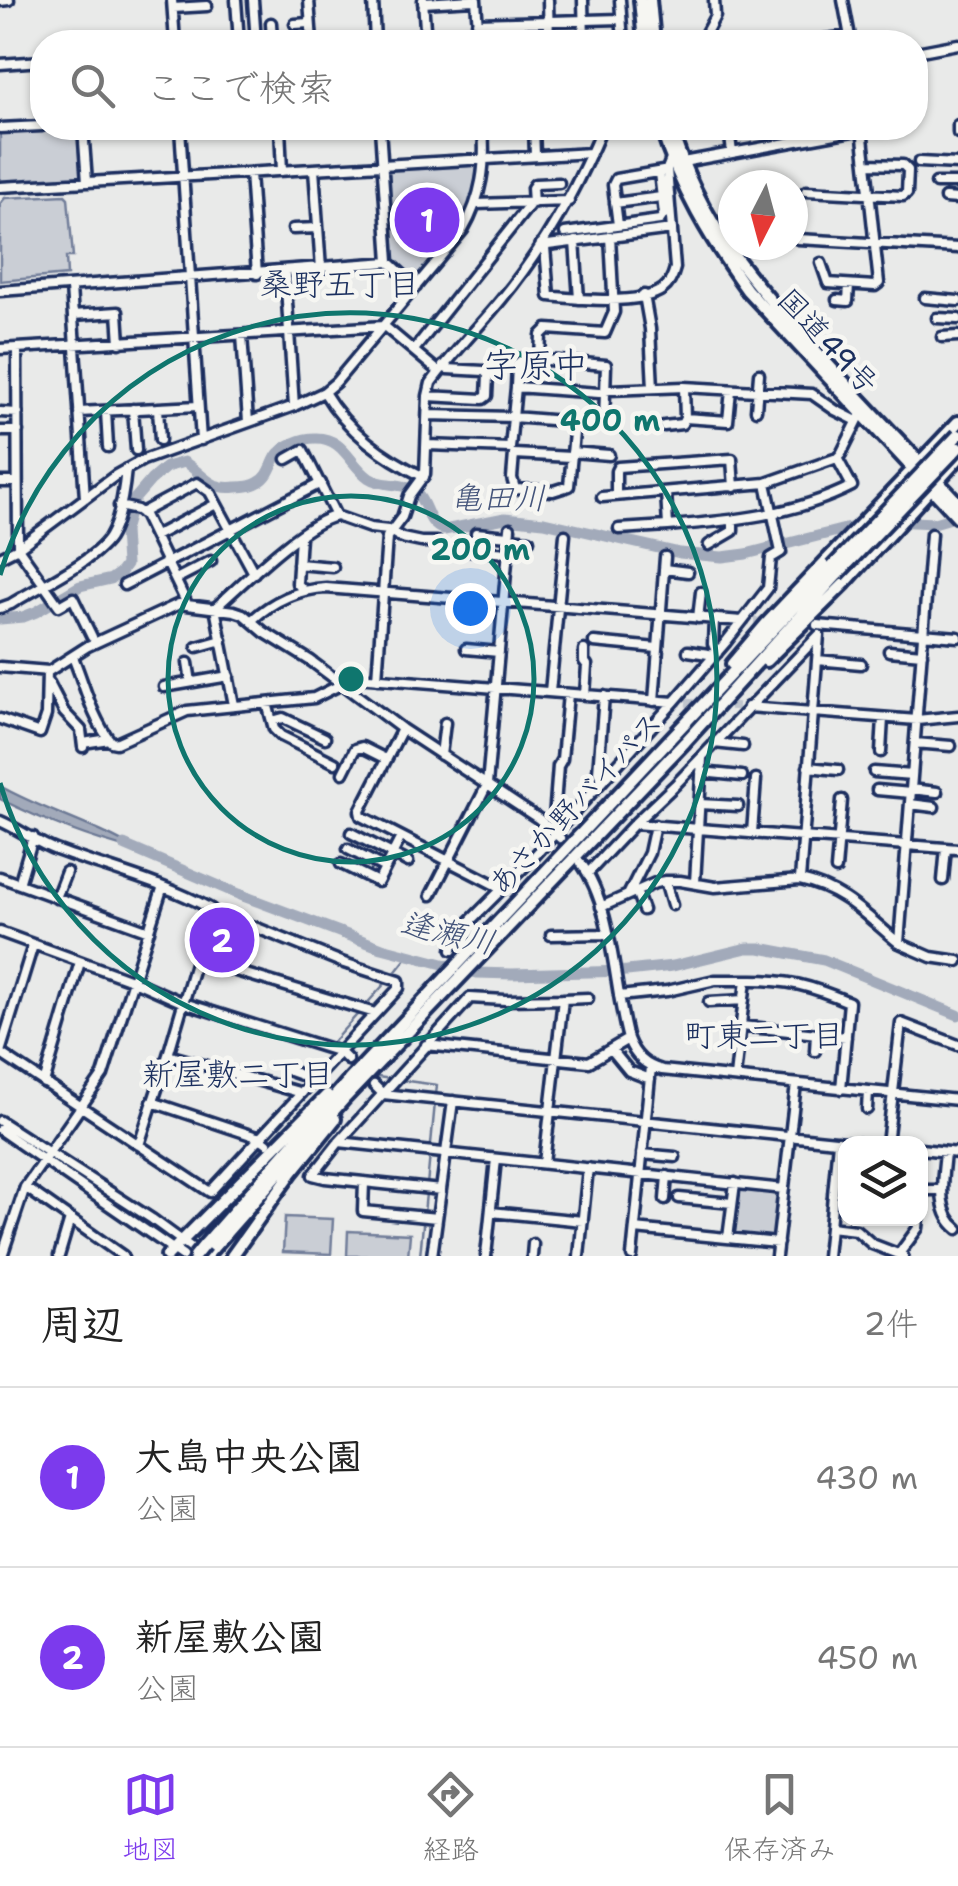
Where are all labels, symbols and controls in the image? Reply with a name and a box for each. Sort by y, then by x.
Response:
search box [30,30,928,140]
icon: search [65,58,120,113]
text: ここで検索 [145,62,335,113]
north arrow [718,170,808,260]
pin: 1 [394,182,460,258]
district label: 桑野五丁目 [260,262,420,305]
street label: 国道49号 [768,279,888,403]
district label: 字原中 [483,341,589,388]
text: 400 m [560,400,660,441]
water label: 亀田川 [450,476,546,519]
text: 200 m [430,529,530,570]
your location [445,583,496,634]
centre of rings [333,661,369,697]
street label: あさか野バイパス [479,702,671,904]
water label: 逢瀬川 [396,900,500,964]
pin: 2 [190,902,254,978]
district label: 町東二丁目 [684,1013,844,1056]
district label: 新屋敷二丁目 [142,1052,334,1095]
map controls [838,1136,928,1226]
button: layers [838,1136,928,1226]
text: 周辺 [40,1296,124,1352]
text: 2件 [864,1302,918,1345]
text: 大島中央公園 [135,1431,363,1482]
text: 1 [65,1456,80,1499]
text: 430 m [815,1456,918,1499]
text: 公園 [135,1486,199,1529]
text: 新屋敷公園 [135,1611,325,1662]
text: 2 [61,1636,84,1679]
text: 450 m [816,1636,918,1679]
text: 公園 [135,1666,199,1709]
tab: 地図 [122,1767,178,1868]
tab: 経路 [423,1767,479,1868]
tab: 保存済み [724,1767,836,1868]

